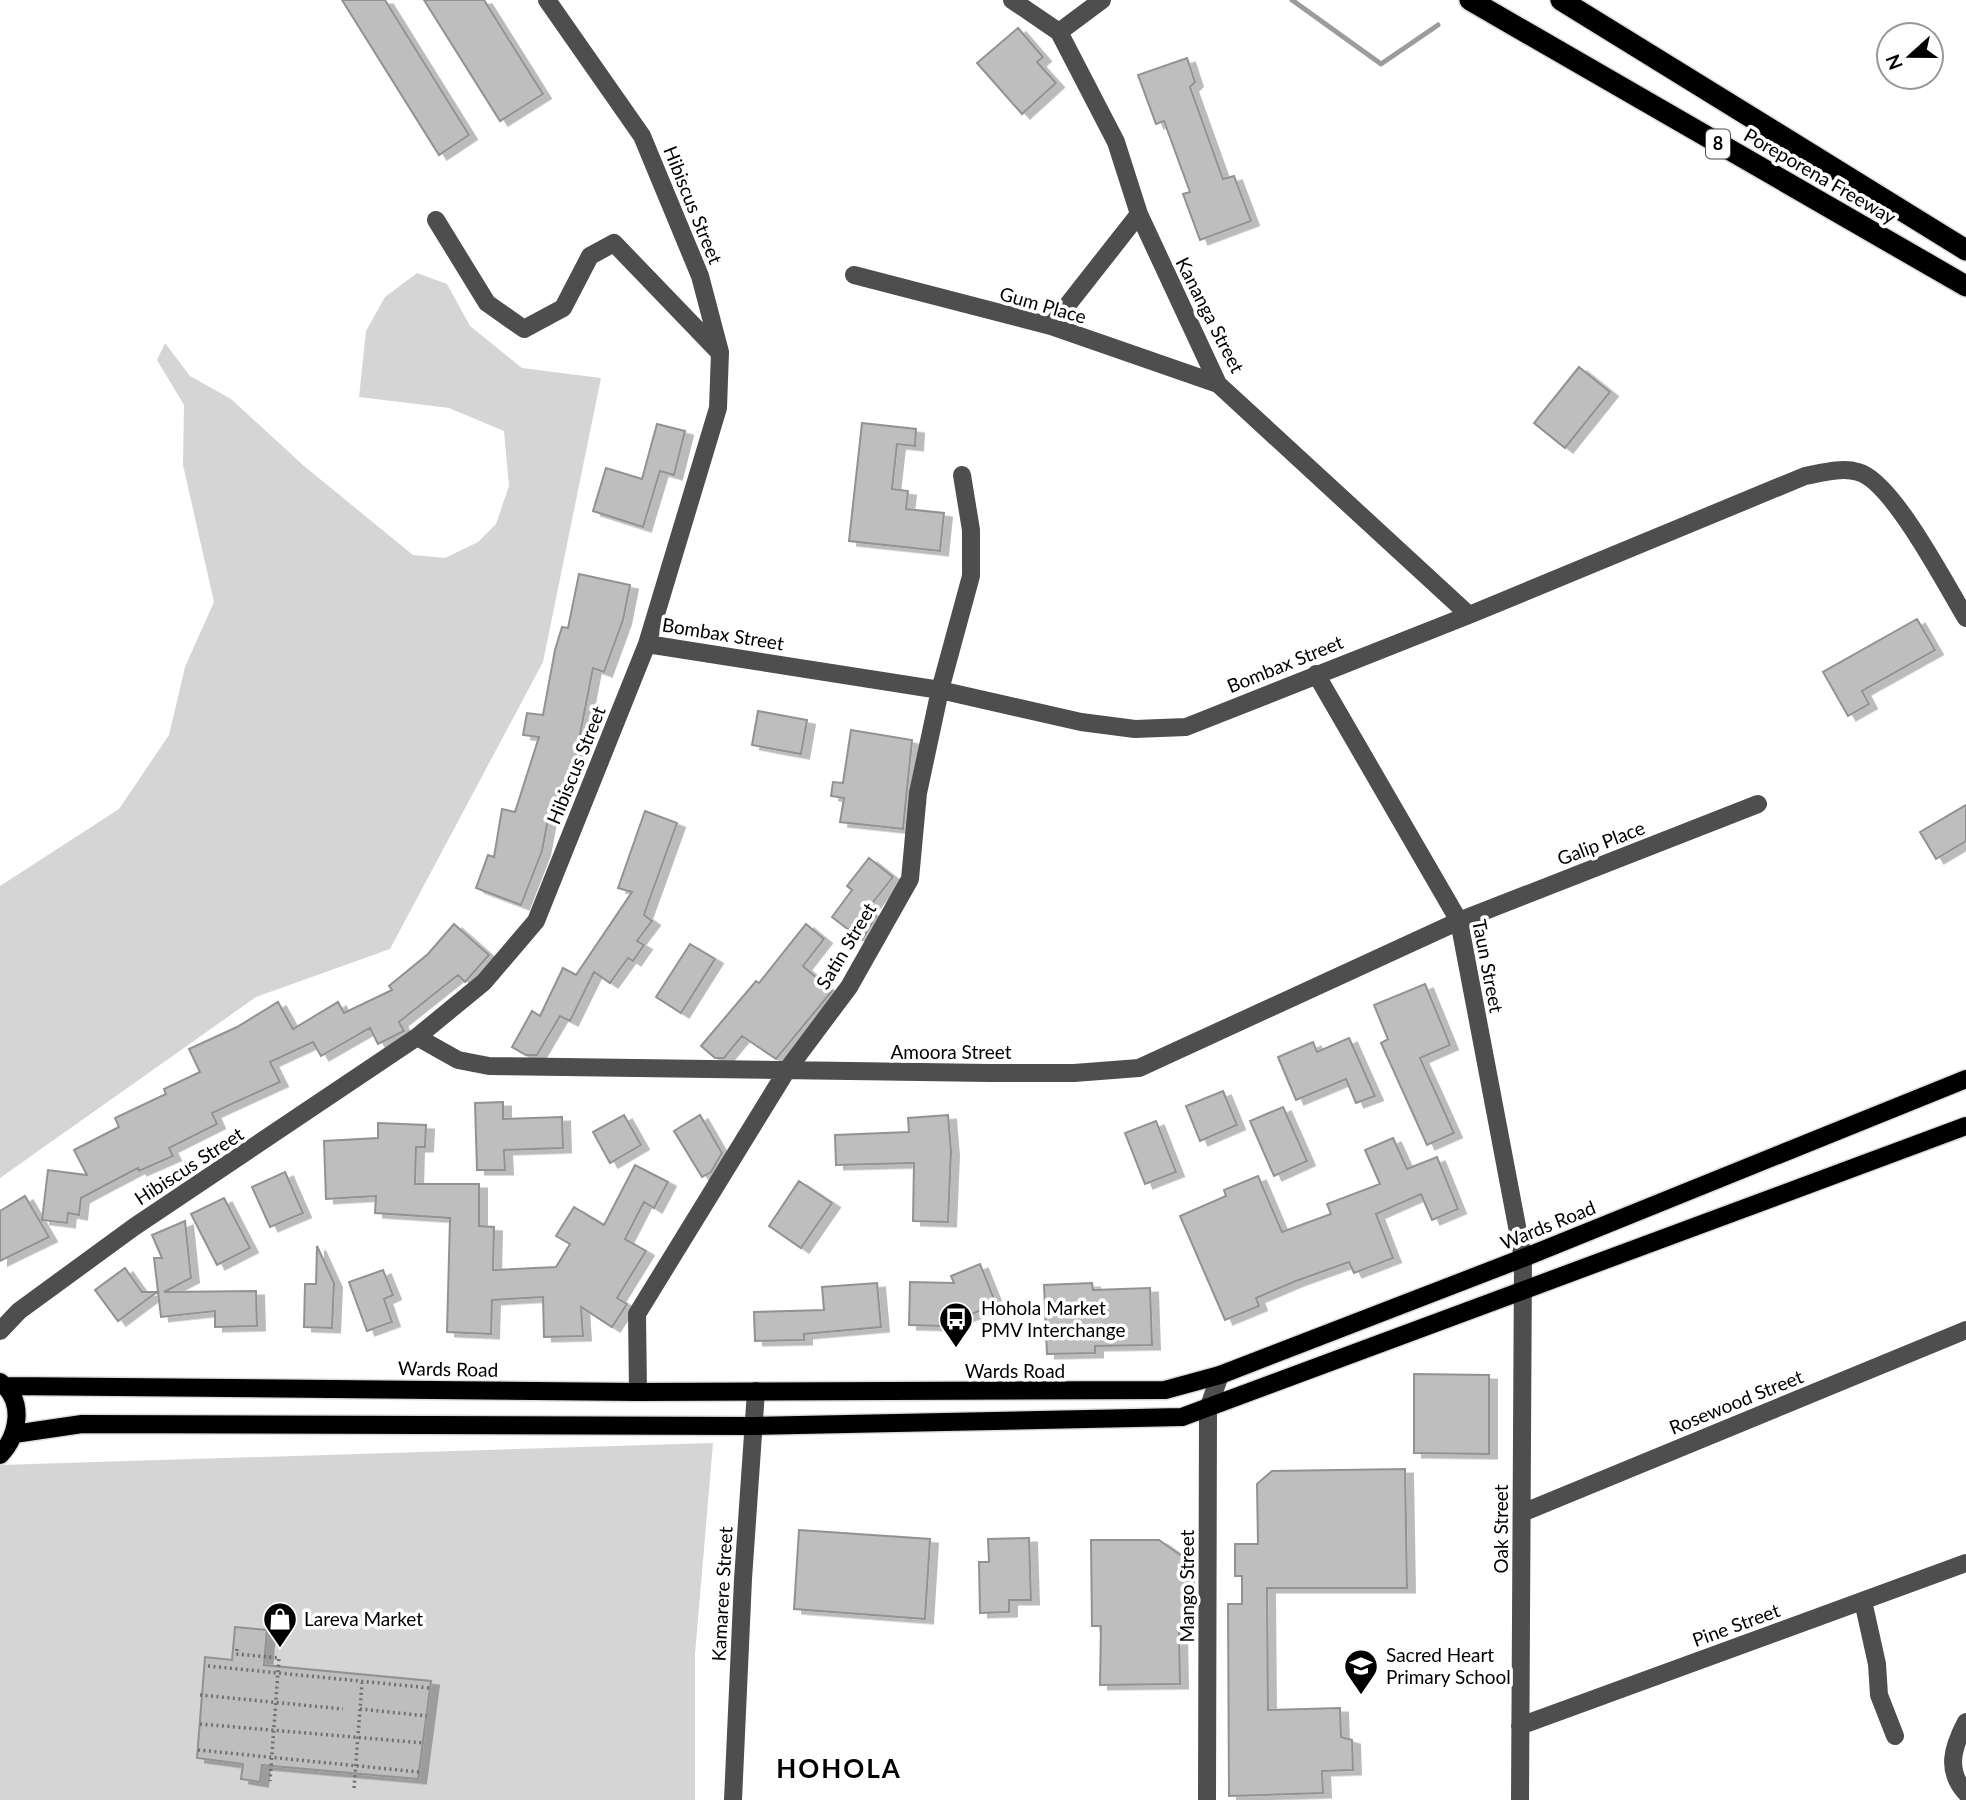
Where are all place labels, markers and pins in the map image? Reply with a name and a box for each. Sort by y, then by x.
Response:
place label: Hohola Market PMV Interchange [981,1296,1126,1341]
bus stop icon: Hohola Market PMV Interchange [937,1300,975,1349]
shop icon: Lareva Market [261,1600,299,1649]
place label: Lareva Market [304,1607,423,1630]
place label: Sacred Heart Primary School [1386,1643,1511,1688]
school or university icon: Sacred Heart Primary School [1342,1647,1380,1696]

